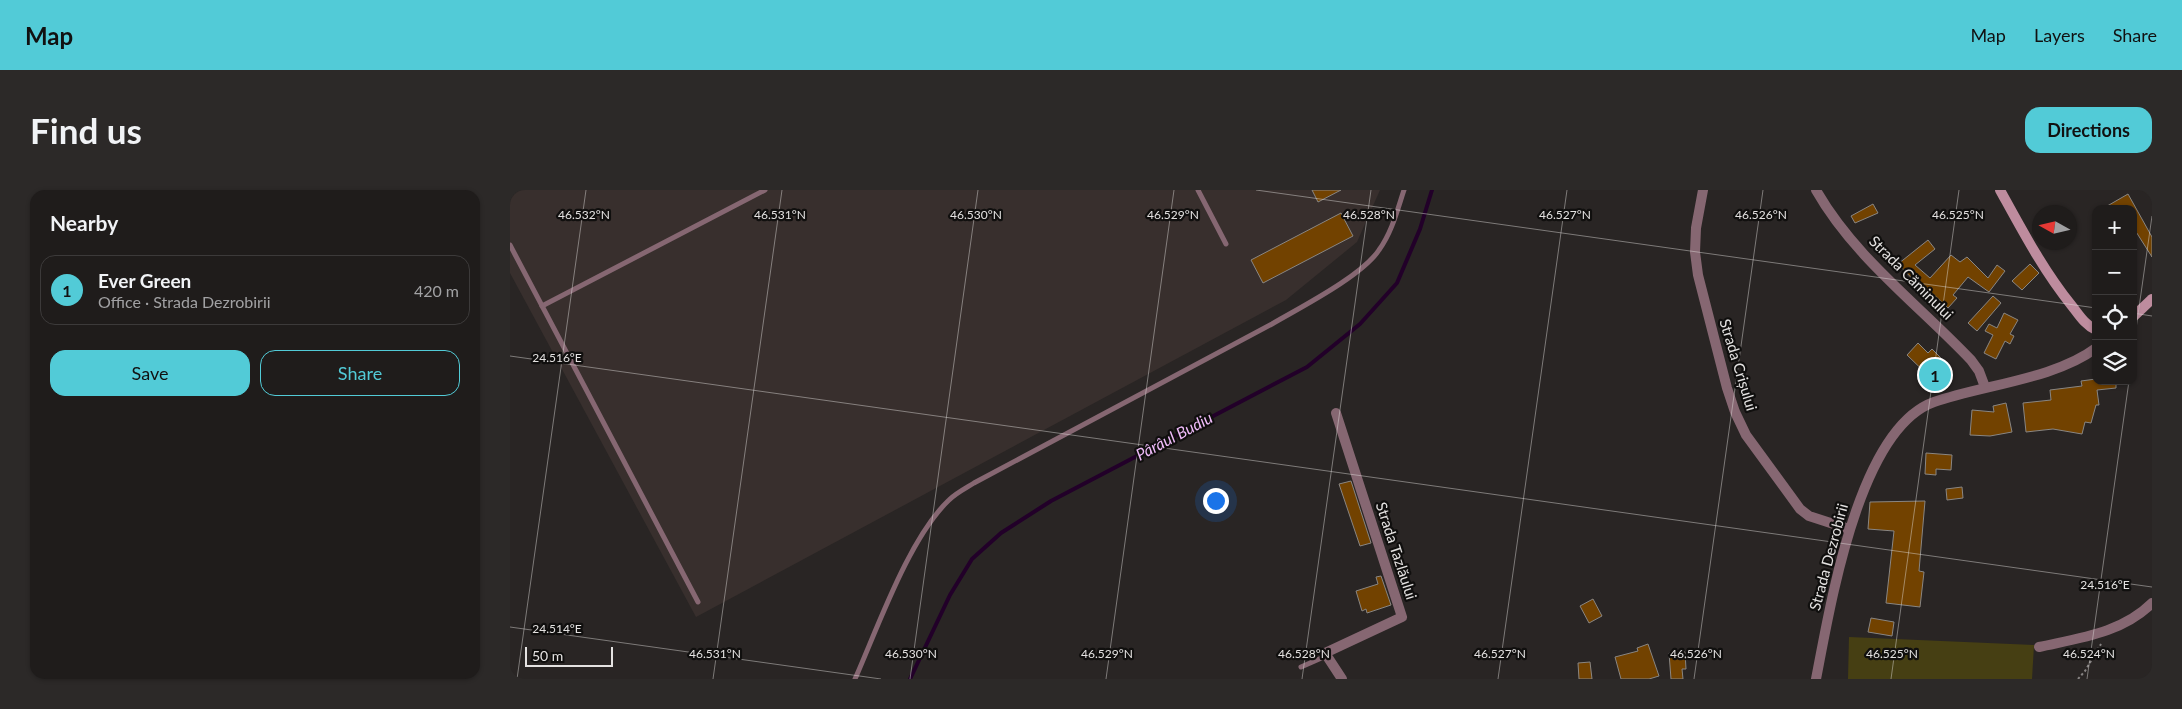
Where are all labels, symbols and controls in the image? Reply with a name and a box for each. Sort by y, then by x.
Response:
text: Map [25,21,73,50]
text: Map [1970,24,2006,46]
text: Layers [2034,24,2085,46]
text: Share [2113,24,2157,46]
button: Directions [2025,107,2152,153]
text: Find us [30,109,142,151]
north arrow [2032,205,2077,250]
map controls [2092,205,2137,385]
button: + [2092,205,2137,250]
text: 46.532°N [558,207,610,222]
text: 46.531°N [754,207,806,222]
text: 46.530°N [950,207,1002,222]
text: 46.529°N [1147,207,1199,222]
text: 46.528°N [1343,207,1395,222]
text: 46.527°N [1539,207,1591,222]
text: 46.526°N [1735,207,1787,222]
text: 46.525°N [1932,207,1984,222]
text: Nearby [50,210,118,235]
street label: Strada Căminului [1866,232,1957,323]
button: − [2092,250,2137,295]
text: Ever Green [98,269,191,292]
text: 1 [62,281,72,300]
text: 420 m [414,281,459,300]
text: Office · Strada Dezrobirii [98,292,271,311]
button: locate [2092,295,2137,340]
street label: Strada Crișului [1716,317,1761,413]
button: layers [2092,340,2137,385]
button: Save [50,350,250,396]
button: Share [260,350,460,396]
text: 24.516°E [532,350,582,365]
pin: 1 [1919,356,1951,394]
water label: Pârâul Budiu [1132,407,1215,464]
your location [1203,488,1229,514]
street label: Strada Tazlăului [1373,500,1421,602]
street label: Strada Dezrobirii [1805,501,1851,612]
text: 24.516°E [2080,577,2130,592]
text: 24.514°E [532,621,582,636]
scale bar [525,644,612,667]
text: 46.531°N [689,646,741,661]
text: 46.530°N [885,646,937,661]
text: 46.529°N [1081,646,1133,661]
text: 46.528°N [1278,646,1330,661]
text: 46.527°N [1474,646,1526,661]
text: 46.526°N [1670,646,1722,661]
text: 46.525°N [1866,646,1918,661]
text: 46.524°N [2063,646,2115,661]
text: 50 m [532,647,563,664]

